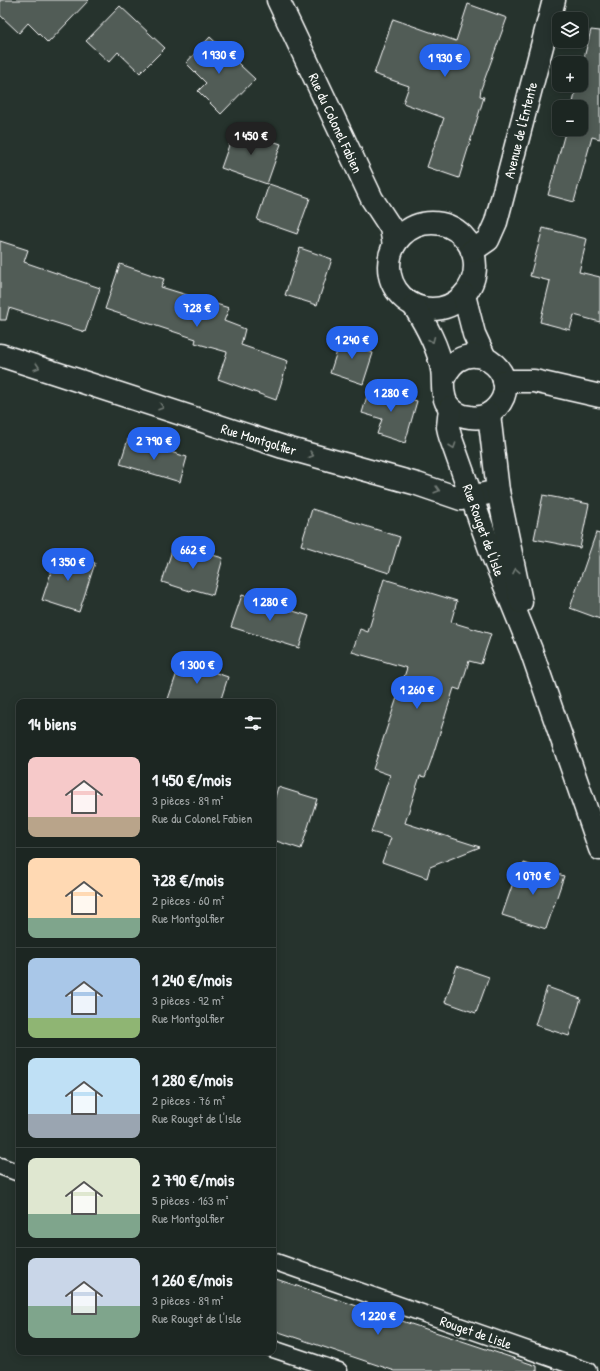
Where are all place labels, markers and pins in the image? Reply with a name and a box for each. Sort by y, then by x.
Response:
pin: 1 930 € [182,41,256,75]
pin: 1 930 € [408,44,482,78]
pin: 1 450 € [214,122,288,156]
pin: 728 € [169,294,225,328]
pin: 1 240 € [315,326,389,360]
pin: 1 280 € [354,379,428,413]
pin: 2 790 € [117,427,191,461]
pin: 662 € [165,536,221,570]
pin: 1 350 € [31,548,105,582]
pin: 1 280 € [233,588,307,622]
pin: 1 300 € [160,651,234,685]
pin: 1 260 € [380,676,454,710]
pin: 1 070 € [496,862,570,896]
pin: 1 220 € [341,1302,415,1336]

